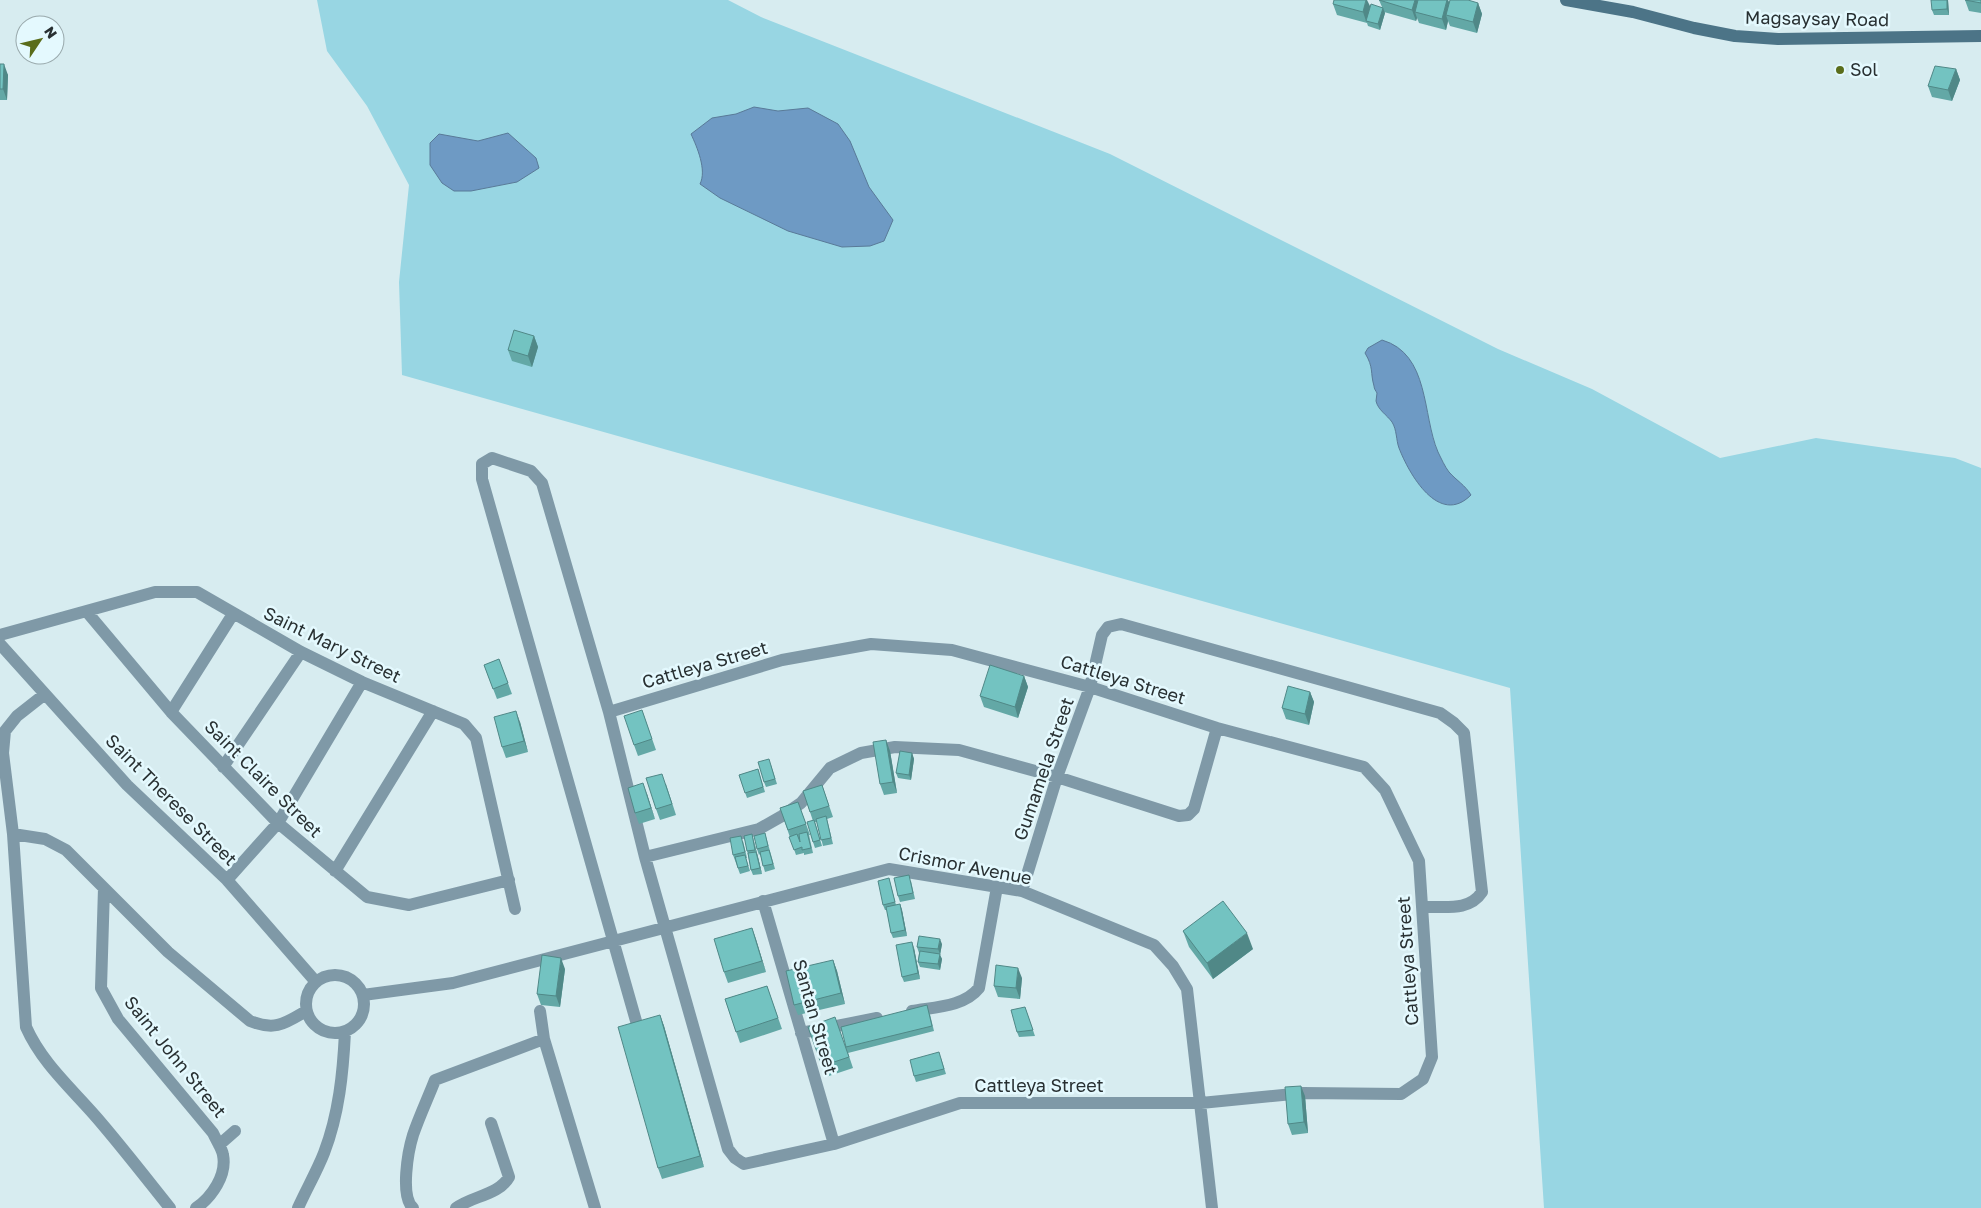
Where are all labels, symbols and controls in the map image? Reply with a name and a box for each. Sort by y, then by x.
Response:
street label: Magsaysay Road [1745,6,1889,30]
north arrow [15,15,65,65]
text: N [41,23,61,41]
place label: Sol [1850,58,1878,80]
marker: Sol [1834,64,1846,76]
street label: Saint Mary Street [260,601,405,687]
street label: Cattleya Street [639,636,770,692]
street label: Cattleya Street [1058,650,1188,709]
street label: Gumamela Street [1008,694,1078,843]
street label: Saint Claire Street [200,715,327,842]
street label: Saint Therese Street [101,729,242,870]
street label: Crismor Avenue [897,841,1034,889]
street label: Cattleya Street [1392,896,1422,1026]
street label: Santan Street [789,957,843,1077]
street label: Saint John Street [120,991,231,1122]
street label: Cattleya Street [974,1074,1104,1096]

